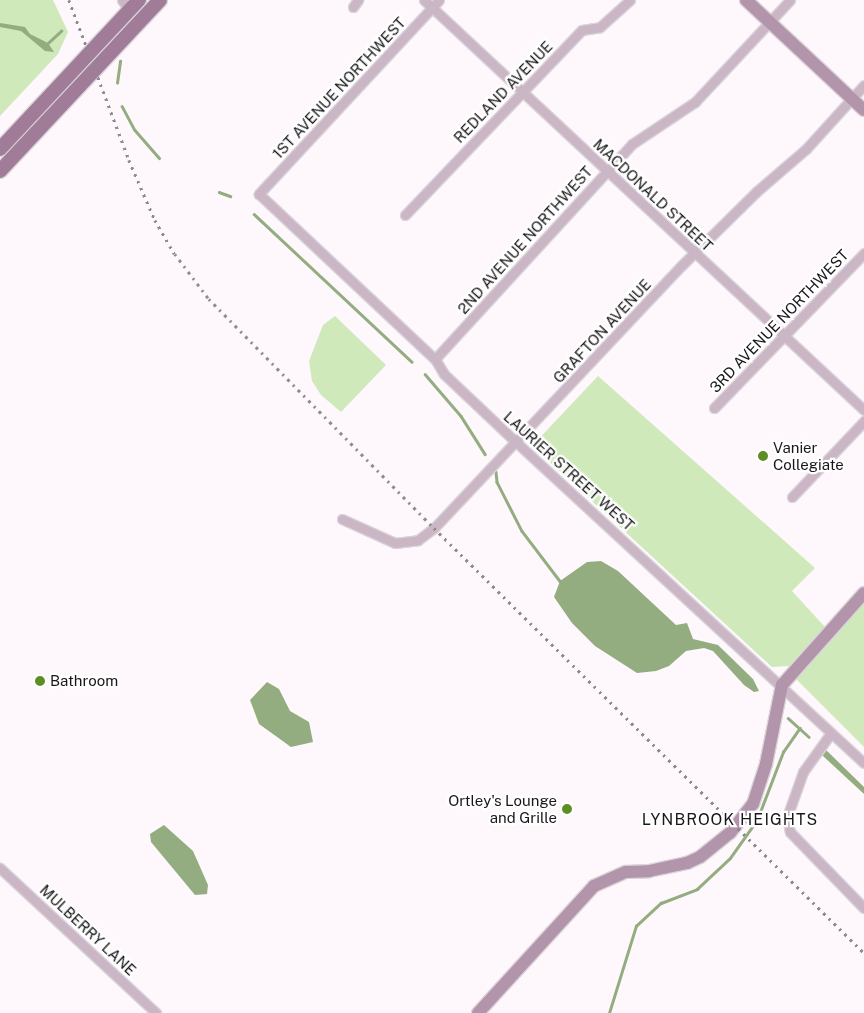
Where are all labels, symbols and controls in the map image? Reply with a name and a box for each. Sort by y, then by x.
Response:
street label: 1ST AVENUE NORTHWEST [269,14,409,162]
street label: REDLAND AVENUE [450,37,556,147]
street label: MACDONALD STREET [590,135,716,255]
street label: 2ND AVENUE NORTHWEST [454,162,596,318]
street label: 3RD AVENUE NORTHWEST [706,246,852,396]
street label: GRAFTON AVENUE [549,275,655,387]
street label: LAURIER STREET WEST [500,407,638,535]
place label: Vanier Collegiate [773,438,844,473]
marker: Vanier Collegiate [757,450,769,462]
place label: Bathroom [50,672,118,690]
marker: Bathroom [34,675,46,687]
place label: Ortley's Lounge and Grille [448,791,557,826]
marker: Ortley's Lounge and Grille [561,803,573,815]
district label: LYNBROOK HEIGHTS [640,810,820,830]
street label: MULBERRY LANE [36,881,140,979]

